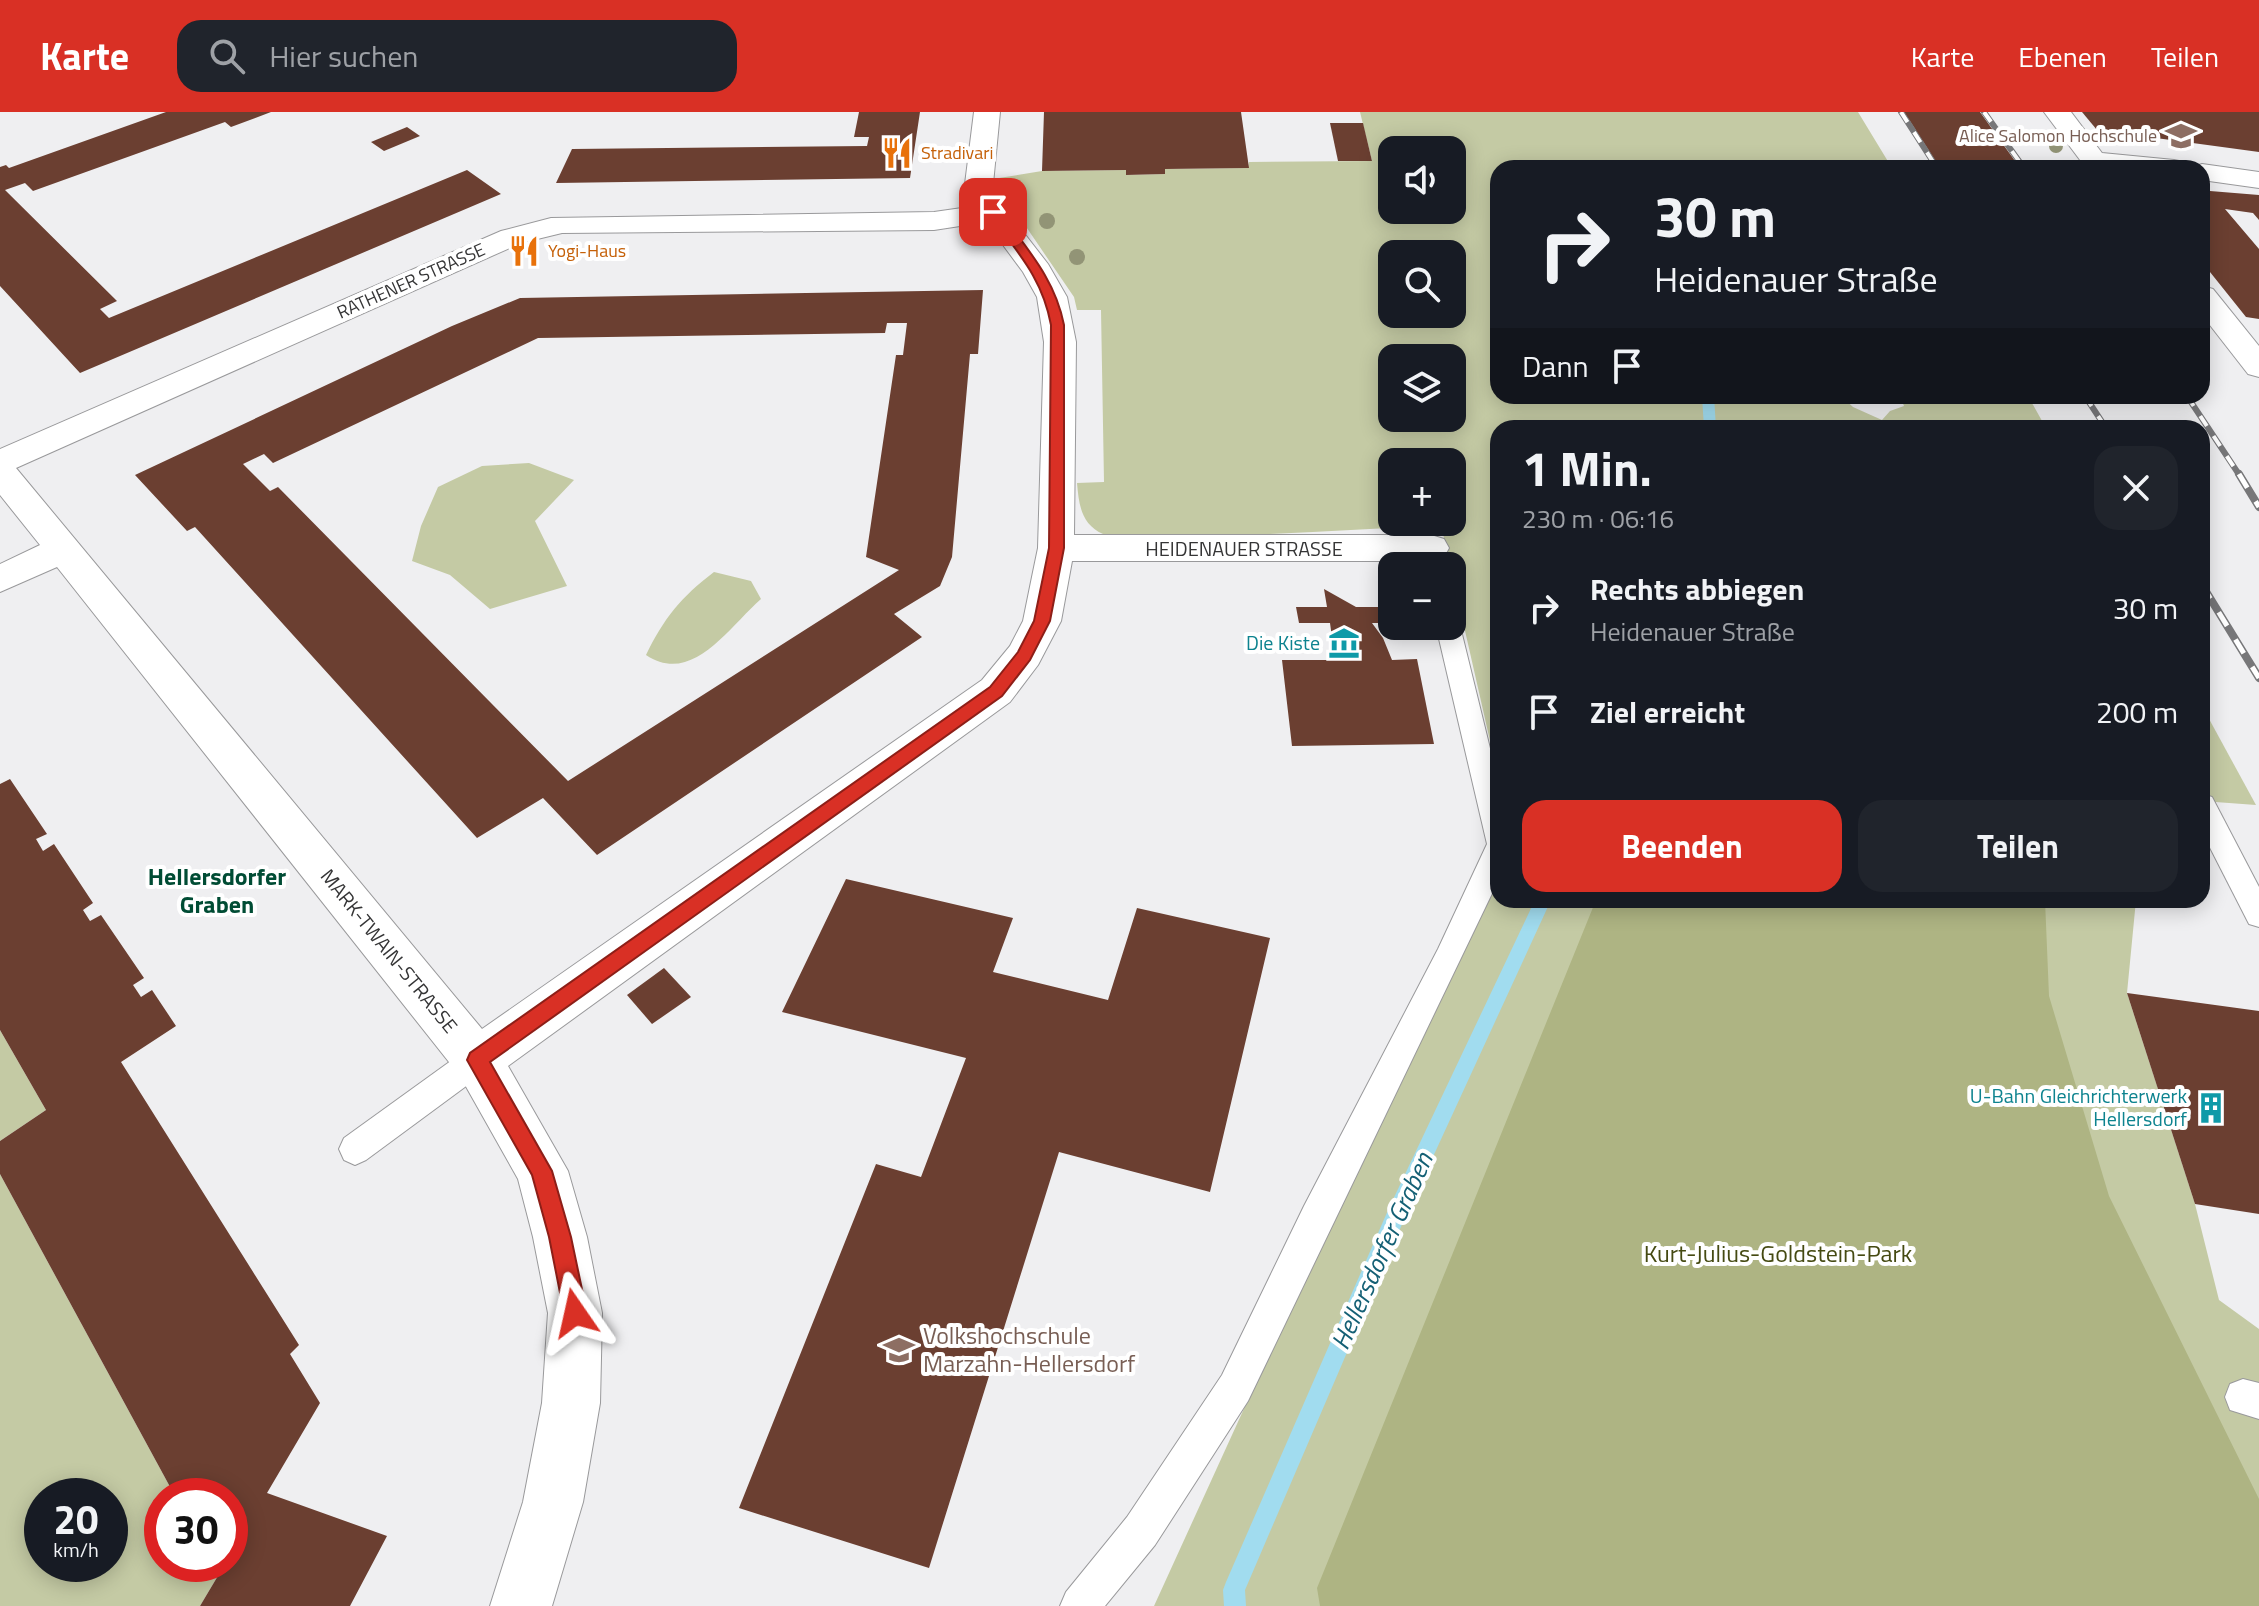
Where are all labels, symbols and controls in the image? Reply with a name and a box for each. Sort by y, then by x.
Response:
search box [177,20,737,92]
text: Karte [40,27,129,85]
text: Hier suchen [269,33,418,79]
icon: search [205,34,249,78]
text: Karte [1911,35,1974,78]
text: Ebenen [2018,35,2107,78]
text: Teilen [2151,35,2219,78]
school or university icon: Alice Salomon Hochschule [2164,119,2198,153]
place label: Alice Salomon Hochschule [1959,122,2157,149]
restaurant icon: Stradivari [880,136,914,170]
map controls [1378,136,1466,640]
button: sound [1378,136,1466,224]
place label: Stradivari [921,139,993,166]
text: 30 m [1654,174,1776,259]
pin [959,178,1027,246]
icon: arrive [971,190,1015,234]
icon: right [1522,192,1626,296]
restaurant icon: Yogi-Haus [507,234,541,268]
street label: RATHENER STRASSE [332,236,489,325]
place label: Yogi-Haus [548,237,626,264]
button: search [1378,240,1466,328]
text: Heidenauer Straße [1654,251,1938,306]
text: Dann [1522,343,1589,389]
button: layers [1378,344,1466,432]
icon: arrive [1605,344,1649,388]
text: 1 Min. [1522,432,1652,505]
button: close [2094,446,2178,530]
button: + [1378,448,1466,536]
text: 230 m · 06:16 [1522,499,1674,538]
street label: HEIDENAUER STRASSE [1145,533,1343,564]
button: − [1378,552,1466,640]
text: Rechts abbiegen [1590,566,1804,612]
text: 30 m [2113,585,2178,631]
icon: right [1522,586,1566,630]
text: Heidenauer Straße [1590,612,1795,651]
museum icon: Die Kiste [1327,626,1361,660]
place label: Die Kiste [1246,627,1320,658]
text: Ziel erreicht [1590,689,1745,735]
text: 200 m [2096,689,2178,735]
icon: arrive [1522,690,1566,734]
button: Beenden [1522,800,1842,892]
button: Teilen [1858,800,2178,892]
district label: Hellersdorfer Graben [148,858,286,922]
street label: MARK-TWAIN-STRASSE [313,862,466,1040]
place label: U-Bahn Gleichrichterwerk Hellersdorf [1970,1080,2187,1134]
building icon: U-Bahn Gleichrichterwerk Hellersdorf [2194,1091,2228,1125]
water label: Hellersdorfer Graben [1321,1145,1443,1356]
park label: Kurt-Julius-Goldstein-Park [1644,1235,1913,1271]
position arrow [533,1271,617,1355]
place label: Volkshochschule Marzahn-Hellersdorf [923,1317,1135,1381]
school or university icon: Volkshochschule Marzahn-Hellersdorf [882,1333,916,1367]
speed limit sign: 30 [144,1478,248,1582]
text: 20 [54,1489,98,1550]
text: km/h [53,1534,99,1565]

